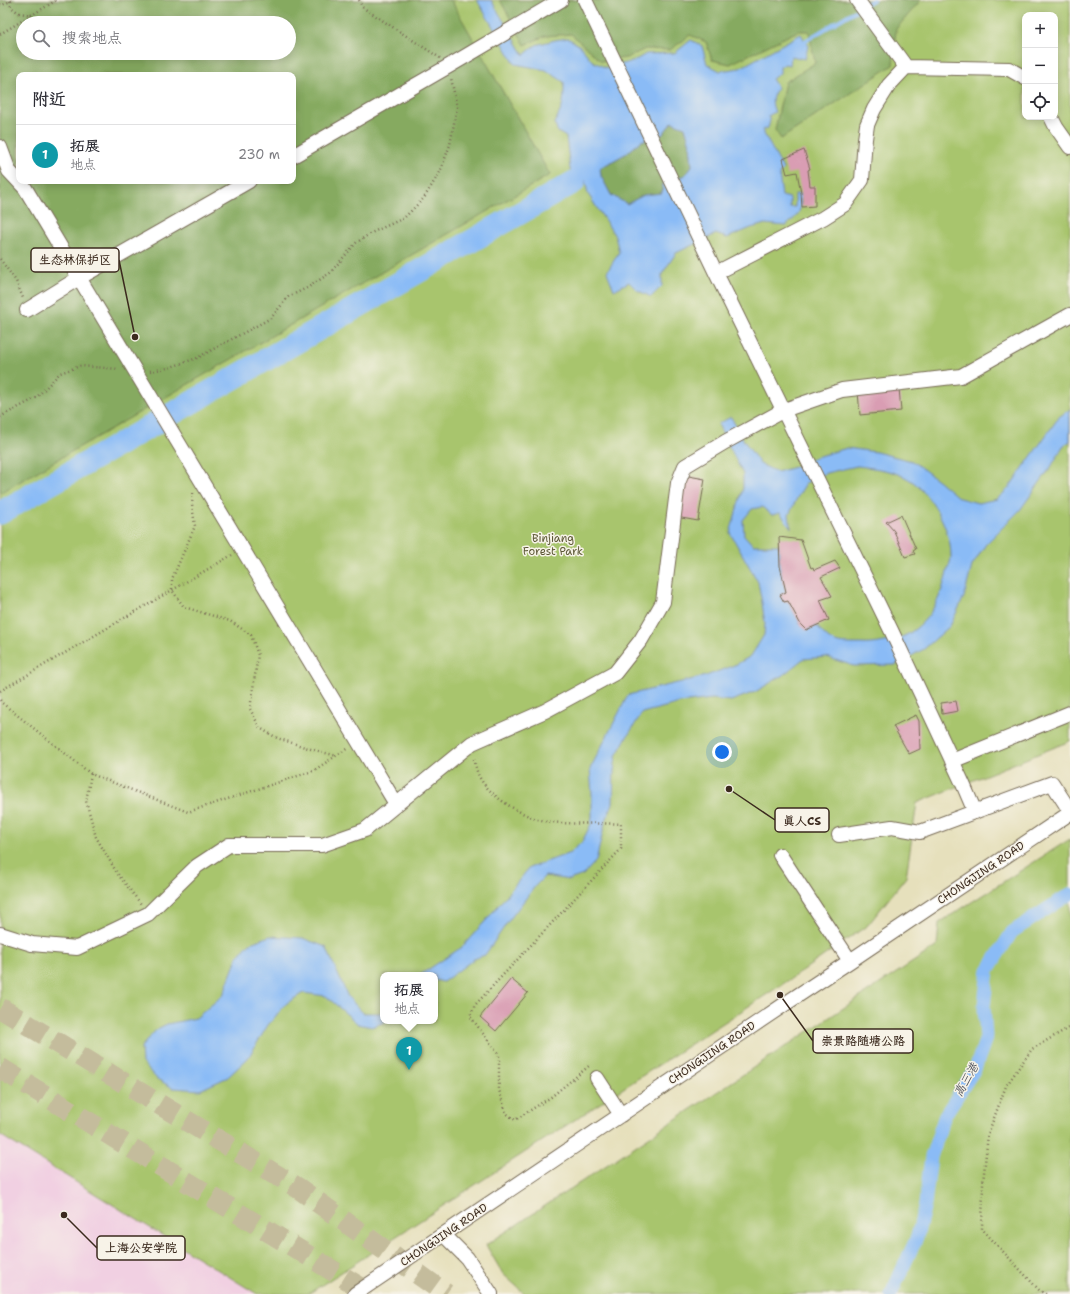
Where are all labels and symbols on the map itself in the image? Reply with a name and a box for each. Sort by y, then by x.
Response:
callout: 生态林保护区 [31,248,119,272]
text: 生态林保护区 [39,252,111,268]
park label: Binjiang Forest Park [523,531,583,559]
your location [712,742,732,762]
callout: 真人CS [775,808,829,832]
text: 真人CS [783,813,821,829]
street label: CHONGJING ROAD [934,838,1028,908]
street label: CHONGJING ROAD [665,1018,759,1088]
callout: 崇景路随塘公路 [813,1029,913,1053]
text: 崇景路随塘公路 [821,1033,905,1049]
pin: 1 [396,1037,422,1070]
water label: 高三港 [950,1060,982,1100]
street label: CHONGJING ROAD [397,1200,491,1270]
callout: 上海公安学院 [97,1236,185,1260]
text: 上海公安学院 [105,1240,177,1256]

